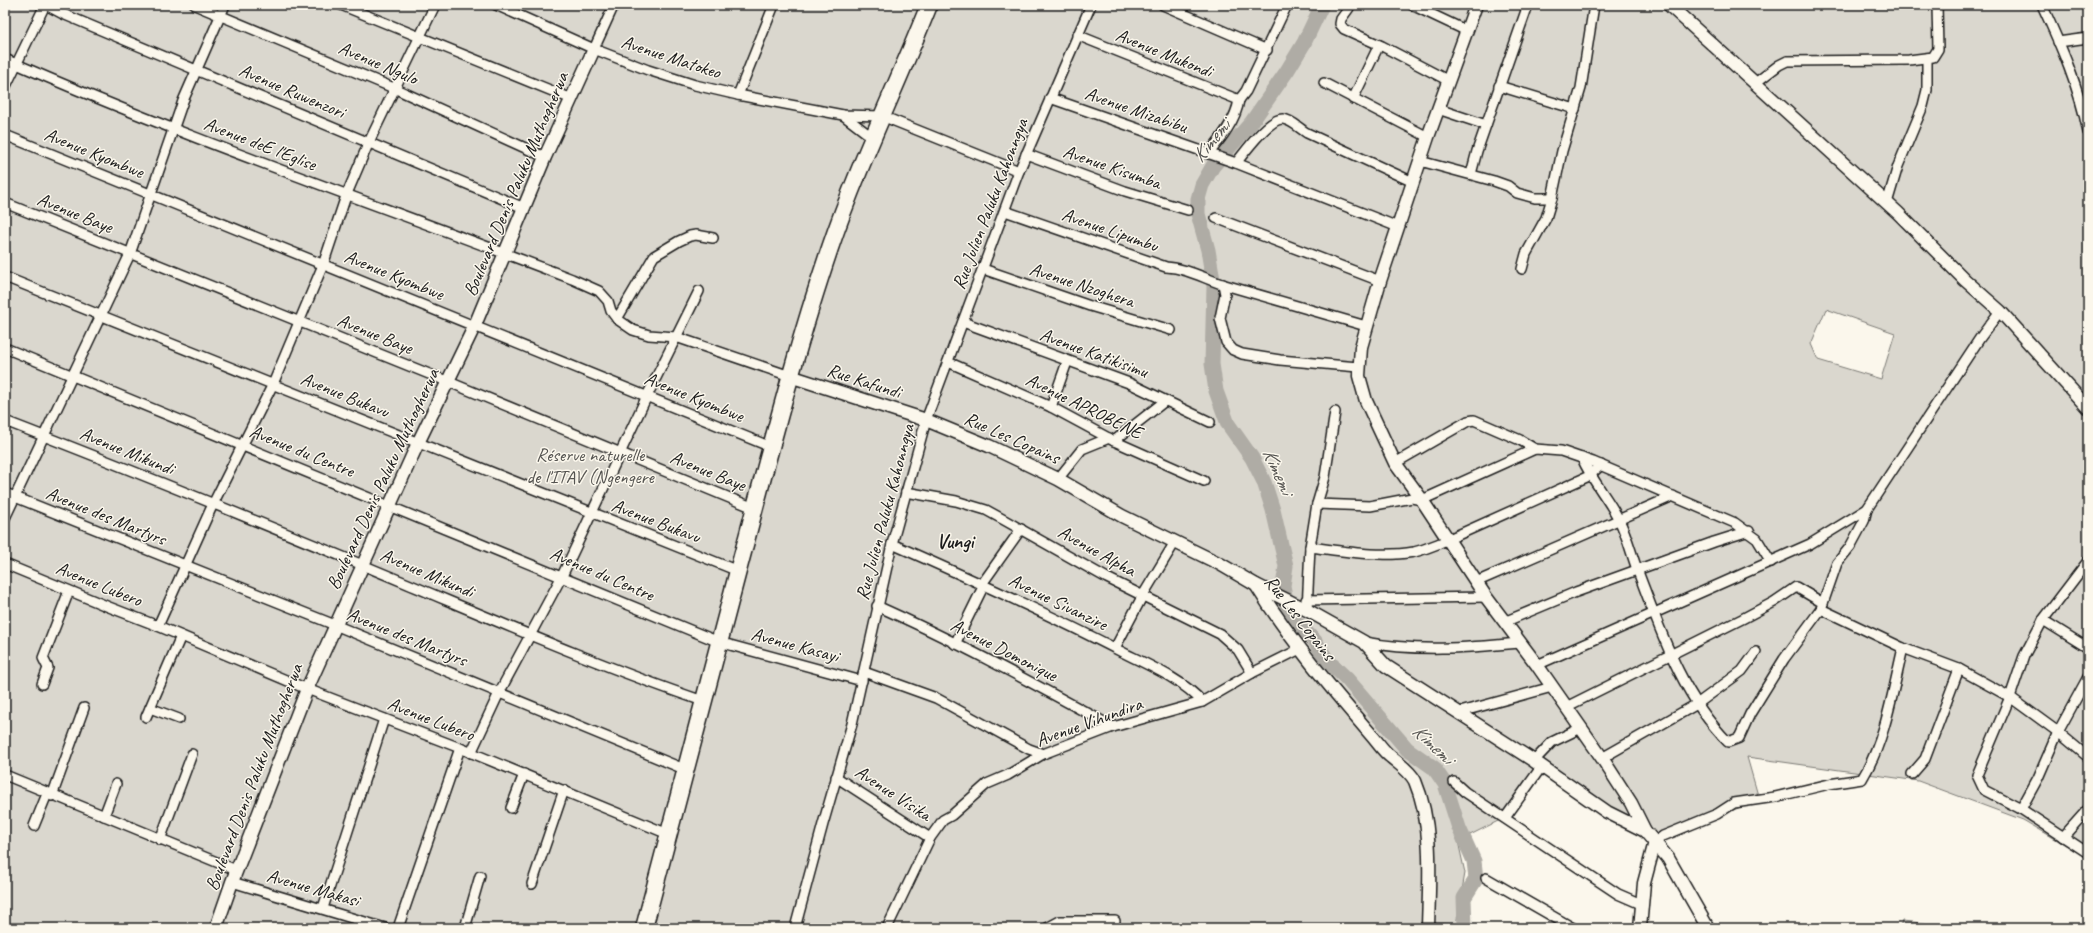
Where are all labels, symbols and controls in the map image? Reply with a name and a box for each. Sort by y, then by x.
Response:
street label: Avenue Mukondi [1112,23,1218,84]
street label: Avenue Matokeo [618,30,725,85]
street label: Avenue Ngulo [335,36,423,91]
street label: Avenue Ruwenzori [236,58,351,125]
street label: Boulevard Denis Paluku Muthogherwa [458,67,575,300]
street label: Avenue Mizabibu [1082,81,1191,139]
water label: Kimemi [1186,111,1239,167]
street label: Avenue deE l'Eglise [201,112,321,177]
street label: Rue Julien Paluku Kahonngya [946,114,1034,293]
street label: Avenue Kyombwe [41,122,149,184]
street label: Avenue Kisumba [1060,139,1166,196]
street label: Avenue Baye [34,187,118,240]
street label: Avenue Lipumbu [1059,202,1162,258]
street label: Avenue Kyombwe [341,244,449,306]
street label: Avenue Nzoghera [1027,257,1139,314]
street label: Avenue Baye [334,308,418,361]
street label: Avenue Katikisimu [1037,322,1153,384]
street label: Rue Kafundi [824,358,906,405]
street label: Boulevard Denis Paluku Muthogherwa [321,363,446,593]
street label: Avenue Bukavu [297,366,394,424]
street label: Avenue Kyombwe [641,366,749,428]
street label: Avenue APROBENE [1022,368,1149,446]
street label: Rue Les Copains [961,406,1066,471]
street label: Avenue du Centre [246,419,359,483]
street label: Rue Julien Paluku Kahonngya [850,420,920,603]
street label: Avenue Mikundi [77,421,180,482]
park label: Réserve naturelle de l'ITAV (Ngengere [526,443,655,489]
water label: Kimemi [1257,444,1301,503]
street label: Avenue Baye [667,445,751,498]
street label: Avenue des Martyrs [43,481,171,552]
street label: Avenue Bukavu [608,493,705,549]
street label: Avenue Alpha [1054,520,1142,583]
district label: Vungi [937,529,977,554]
street label: Avenue du Centre [547,541,659,607]
street label: Avenue Mikundi [377,543,480,604]
street label: Avenue Lubero [52,556,147,613]
street label: Avenue Sivanzire [1005,568,1113,637]
street label: Rue Les Copains [1259,570,1342,668]
street label: Avenue des Martyrs [344,602,472,673]
street label: Avenue Domonique [947,613,1063,688]
street label: Avenue Kasayi [749,622,844,669]
street label: Boulevard Denis Paluku Muthogherwa [200,659,309,894]
street label: Avenue Vihundira [1033,691,1147,752]
street label: Avenue Lubero [384,692,479,747]
water label: Kimemi [1407,718,1463,773]
street label: Avenue Visika [850,760,937,828]
street label: Avenue Makasi [264,863,364,913]

